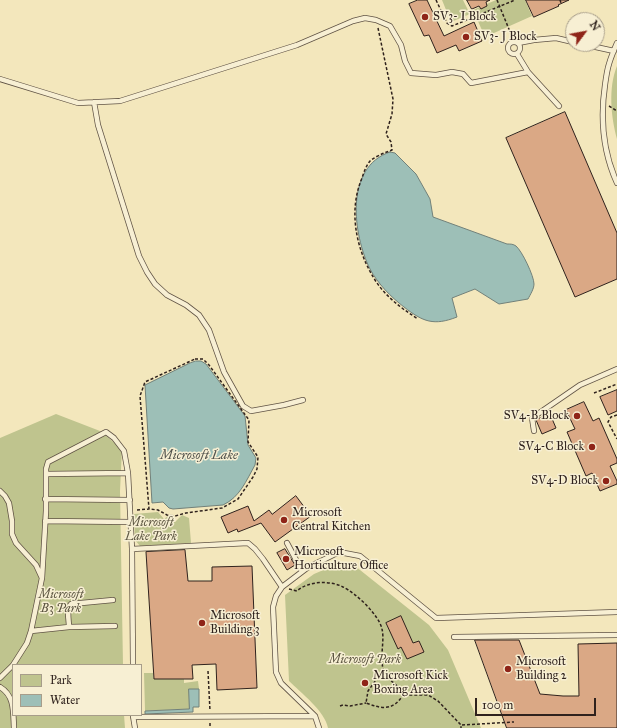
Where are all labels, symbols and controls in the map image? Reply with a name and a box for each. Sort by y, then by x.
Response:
place label: SV3- I Block [433,10,496,24]
marker: SV3- I Block [420,12,430,22]
north arrow [565,12,605,52]
text: N [587,18,603,33]
place label: SV3- J Block [474,30,537,44]
marker: SV3- J Block [461,32,471,42]
place label: SV4-B Block [504,409,569,423]
marker: SV4-B Block [572,411,582,421]
place label: SV4-C Block [518,440,584,454]
marker: SV4-C Block [587,442,597,452]
water label: Microsoft Lake [160,448,238,464]
place label: SV4-D Block [531,474,598,488]
marker: SV4-D Block [601,476,611,486]
place label: Microsoft Central Kitchen [292,506,370,534]
marker: Microsoft Central Kitchen [279,515,289,525]
park label: Microsoft Lake Park [125,516,177,544]
place label: Microsoft Horticulture Office [294,545,388,573]
marker: Microsoft Horticulture Office [281,554,291,564]
park label: Microsoft B3 Park [39,588,83,616]
place label: Microsoft Building 3 [210,609,260,637]
marker: Microsoft Building 3 [197,618,207,628]
park label: Microsoft Park [329,653,401,667]
place label: Microsoft Building 2 [516,655,567,683]
legend [12,664,142,716]
marker: Microsoft Building 2 [503,664,513,674]
place label: Microsoft Kick Boxing Area [373,669,448,697]
text: Park [50,673,72,687]
marker: Microsoft Kick Boxing Area [360,678,370,688]
scale bar [477,690,598,716]
text: Water [50,693,80,707]
text: 100 m [482,698,513,712]

